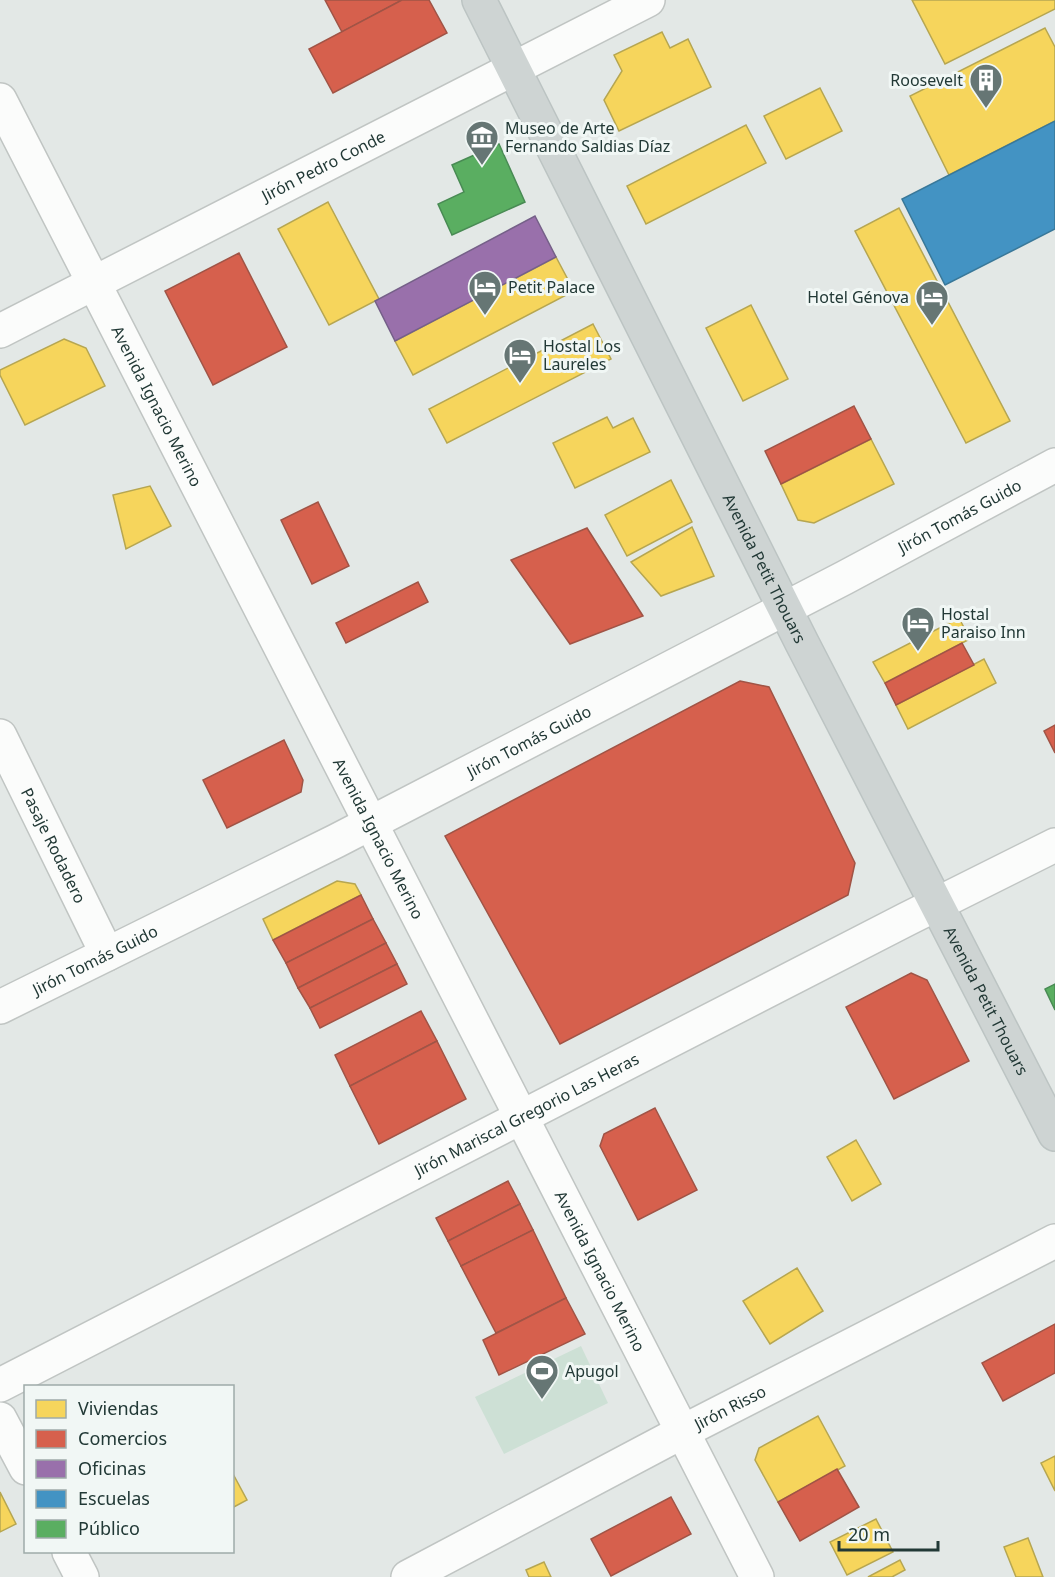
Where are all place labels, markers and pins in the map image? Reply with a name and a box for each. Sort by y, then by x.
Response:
building icon: Roosevelt [968,62,1004,109]
place label: Roosevelt [890,69,963,91]
place label: Museo de Arte Fernando Saldias Díaz [505,117,670,157]
museum icon: Museo de Arte Fernando Saldias Díaz [464,119,500,166]
hotel icon: Petit Palace [467,269,503,316]
place label: Petit Palace [508,276,595,298]
hotel icon: Hotel Génova [914,279,950,326]
place label: Hotel Génova [807,286,909,308]
place label: Hostal Los Laureles [543,335,621,375]
hotel icon: Hostal Los Laureles [502,337,538,384]
place label: Hostal Paraiso Inn [941,603,1026,643]
hotel icon: Hostal Paraiso Inn [900,605,936,652]
sports icon: Apugol [524,1353,560,1400]
place label: Apugol [565,1360,619,1382]

